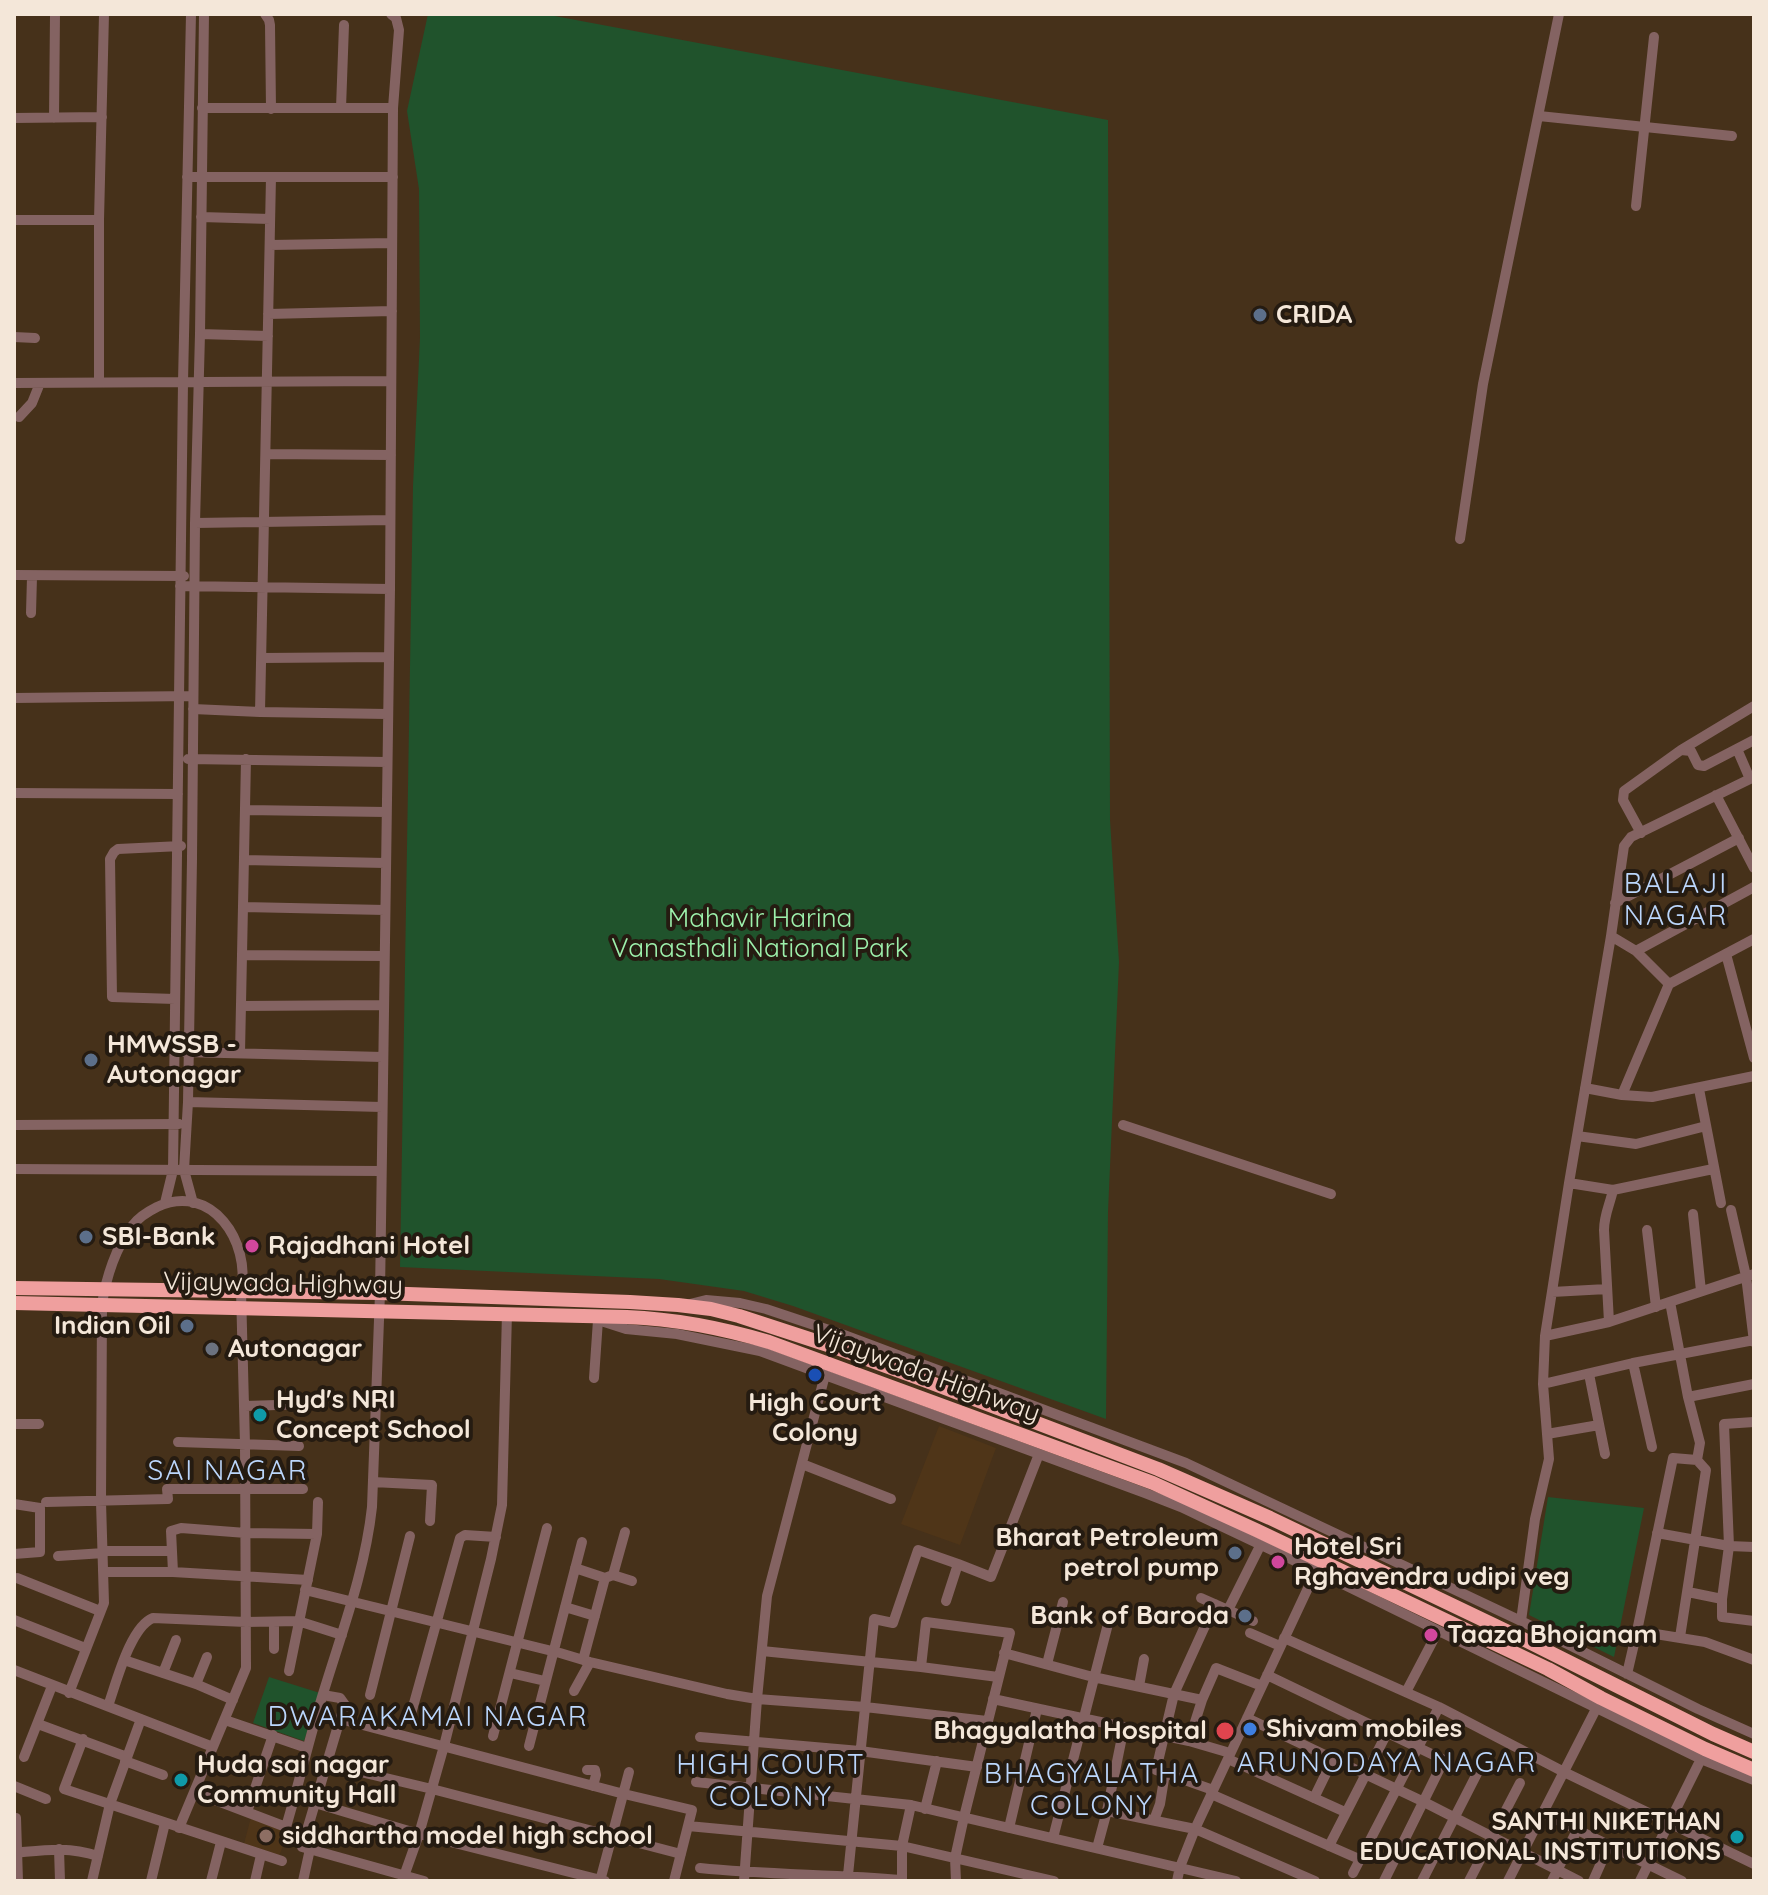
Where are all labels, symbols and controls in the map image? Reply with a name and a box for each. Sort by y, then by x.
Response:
place label: CRIDA [1276,299,1352,331]
marker: CRIDA [1251,306,1269,324]
district label: BALAJI NAGAR [1624,868,1728,934]
park label: Mahavir Harina Vanasthali National Park [611,903,909,964]
place label: HMWSSB - Autonagar [107,1029,241,1090]
marker: HMWSSB - Autonagar [82,1051,100,1069]
place label: SBI-Bank [102,1221,216,1253]
marker: SBI-Bank [77,1228,95,1246]
place label: Rajadhani Hotel [268,1230,470,1262]
marker: Rajadhani Hotel [243,1237,261,1255]
street label: Vijaywada Highway [163,1266,403,1302]
place label: Indian Oil [54,1310,171,1342]
marker: Indian Oil [178,1317,196,1335]
street label: Vijaywada Highway [808,1318,1044,1430]
place label: Autonagar [228,1333,362,1365]
marker: Autonagar [203,1340,221,1358]
marker: High Court Colony [806,1366,824,1384]
place label: Hyd's NRI Concept School [276,1384,471,1446]
place label: High Court Colony [748,1387,882,1448]
marker: Hyd's NRI Concept School [251,1406,269,1424]
district label: SAI NAGAR [147,1455,309,1489]
place label: Bharat Petroleum petrol pump [996,1522,1219,1584]
place label: Hotel Sri Rghavendra udipi veg [1294,1531,1570,1592]
marker: Bharat Petroleum petrol pump [1226,1544,1244,1562]
marker: Hotel Sri Rghavendra udipi veg [1269,1553,1287,1571]
place label: Bank of Baroda [1030,1600,1229,1632]
marker: Bank of Baroda [1236,1607,1254,1625]
place label: Taaza Bhojanam [1447,1619,1657,1651]
marker: Taaza Bhojanam [1422,1626,1440,1644]
district label: DWARAKAMAI NAGAR [267,1701,589,1735]
place label: Shivam mobiles [1266,1713,1462,1745]
place label: Bhagyalatha Hospital [934,1715,1207,1747]
marker: Bhagyalatha Hospital [1214,1720,1236,1742]
marker: Shivam mobiles [1241,1720,1259,1738]
district label: ARUNODAYA NAGAR [1237,1747,1537,1781]
place label: Huda sai nagar Community Hall [197,1749,397,1810]
district label: HIGH COURT COLONY [676,1749,866,1815]
district label: BHAGYALATHA COLONY [984,1758,1200,1824]
marker: Huda sai nagar Community Hall [172,1771,190,1789]
place label: SANTHI NIKETHAN EDUCATIONAL INSTITUTIONS [1359,1806,1721,1868]
place label: siddhartha model high school [282,1820,653,1852]
marker: siddhartha model high school [257,1827,275,1845]
marker: SANTHI NIKETHAN EDUCATIONAL INSTITUTIONS [1728,1828,1746,1846]

